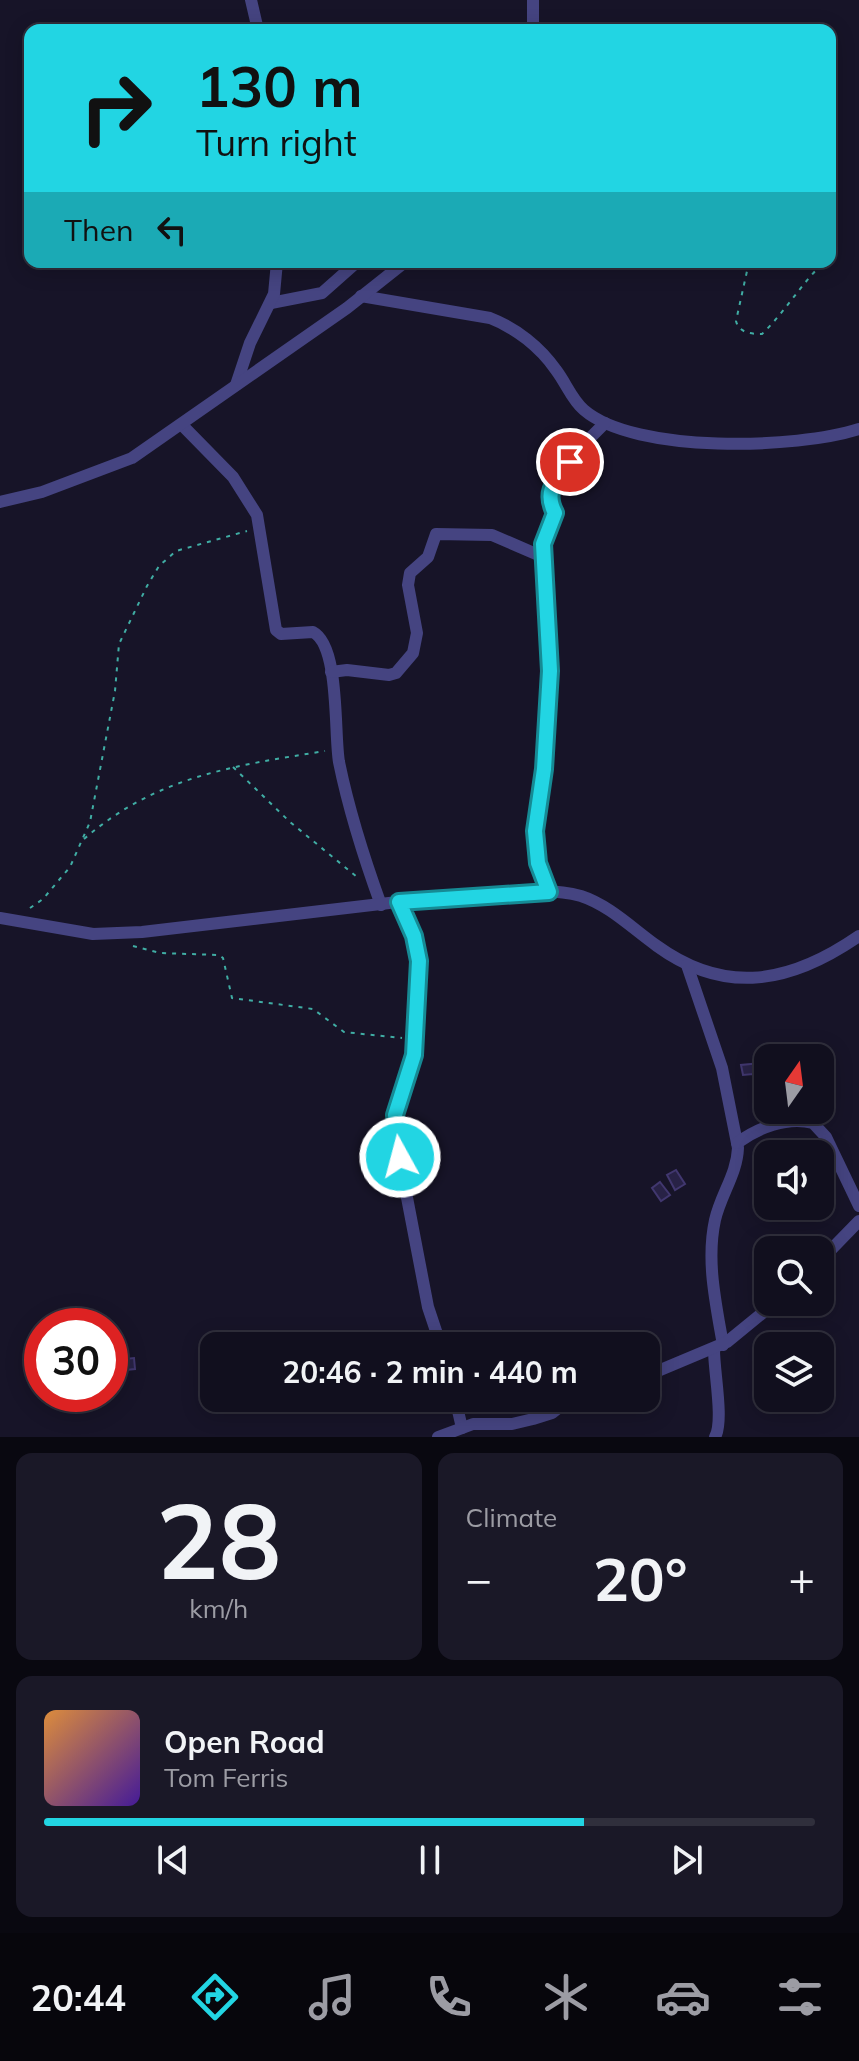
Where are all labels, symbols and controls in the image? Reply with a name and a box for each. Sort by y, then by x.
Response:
text: 130 m [196,51,363,121]
icon: right [64,56,168,160]
text: Turn right [196,120,357,165]
icon: left [150,208,194,252]
text: Then [64,211,134,249]
pin [536,428,604,496]
icon: arrive [548,440,592,484]
north arrow [754,1044,834,1124]
map controls [754,1044,834,1412]
position arrow [358,1115,442,1199]
button: sound [754,1140,834,1220]
button: search [754,1236,834,1316]
speed limit sign: 30 [24,1308,128,1412]
button: layers [754,1332,834,1412]
text: 20:46 · 2 min · 440 m [282,1353,578,1391]
text: 28 [156,1474,281,1605]
text: Climate [466,1501,557,1534]
text: 20° [593,1541,688,1616]
text: − [466,1551,492,1606]
text: + [789,1551,815,1606]
text: km/h [189,1592,248,1625]
text: Open Road [164,1723,325,1761]
text: Tom Ferris [164,1761,288,1794]
icon: previous [151,1838,195,1882]
icon: pause [408,1838,452,1882]
icon: next [665,1838,709,1882]
icon: directions [187,1969,243,2025]
icon: music [304,1969,360,2025]
icon: phone [421,1969,477,2025]
icon: climate [538,1969,594,2025]
icon: car [655,1969,711,2025]
icon: filters [772,1969,828,2025]
text: 20:44 [31,1975,126,2020]

